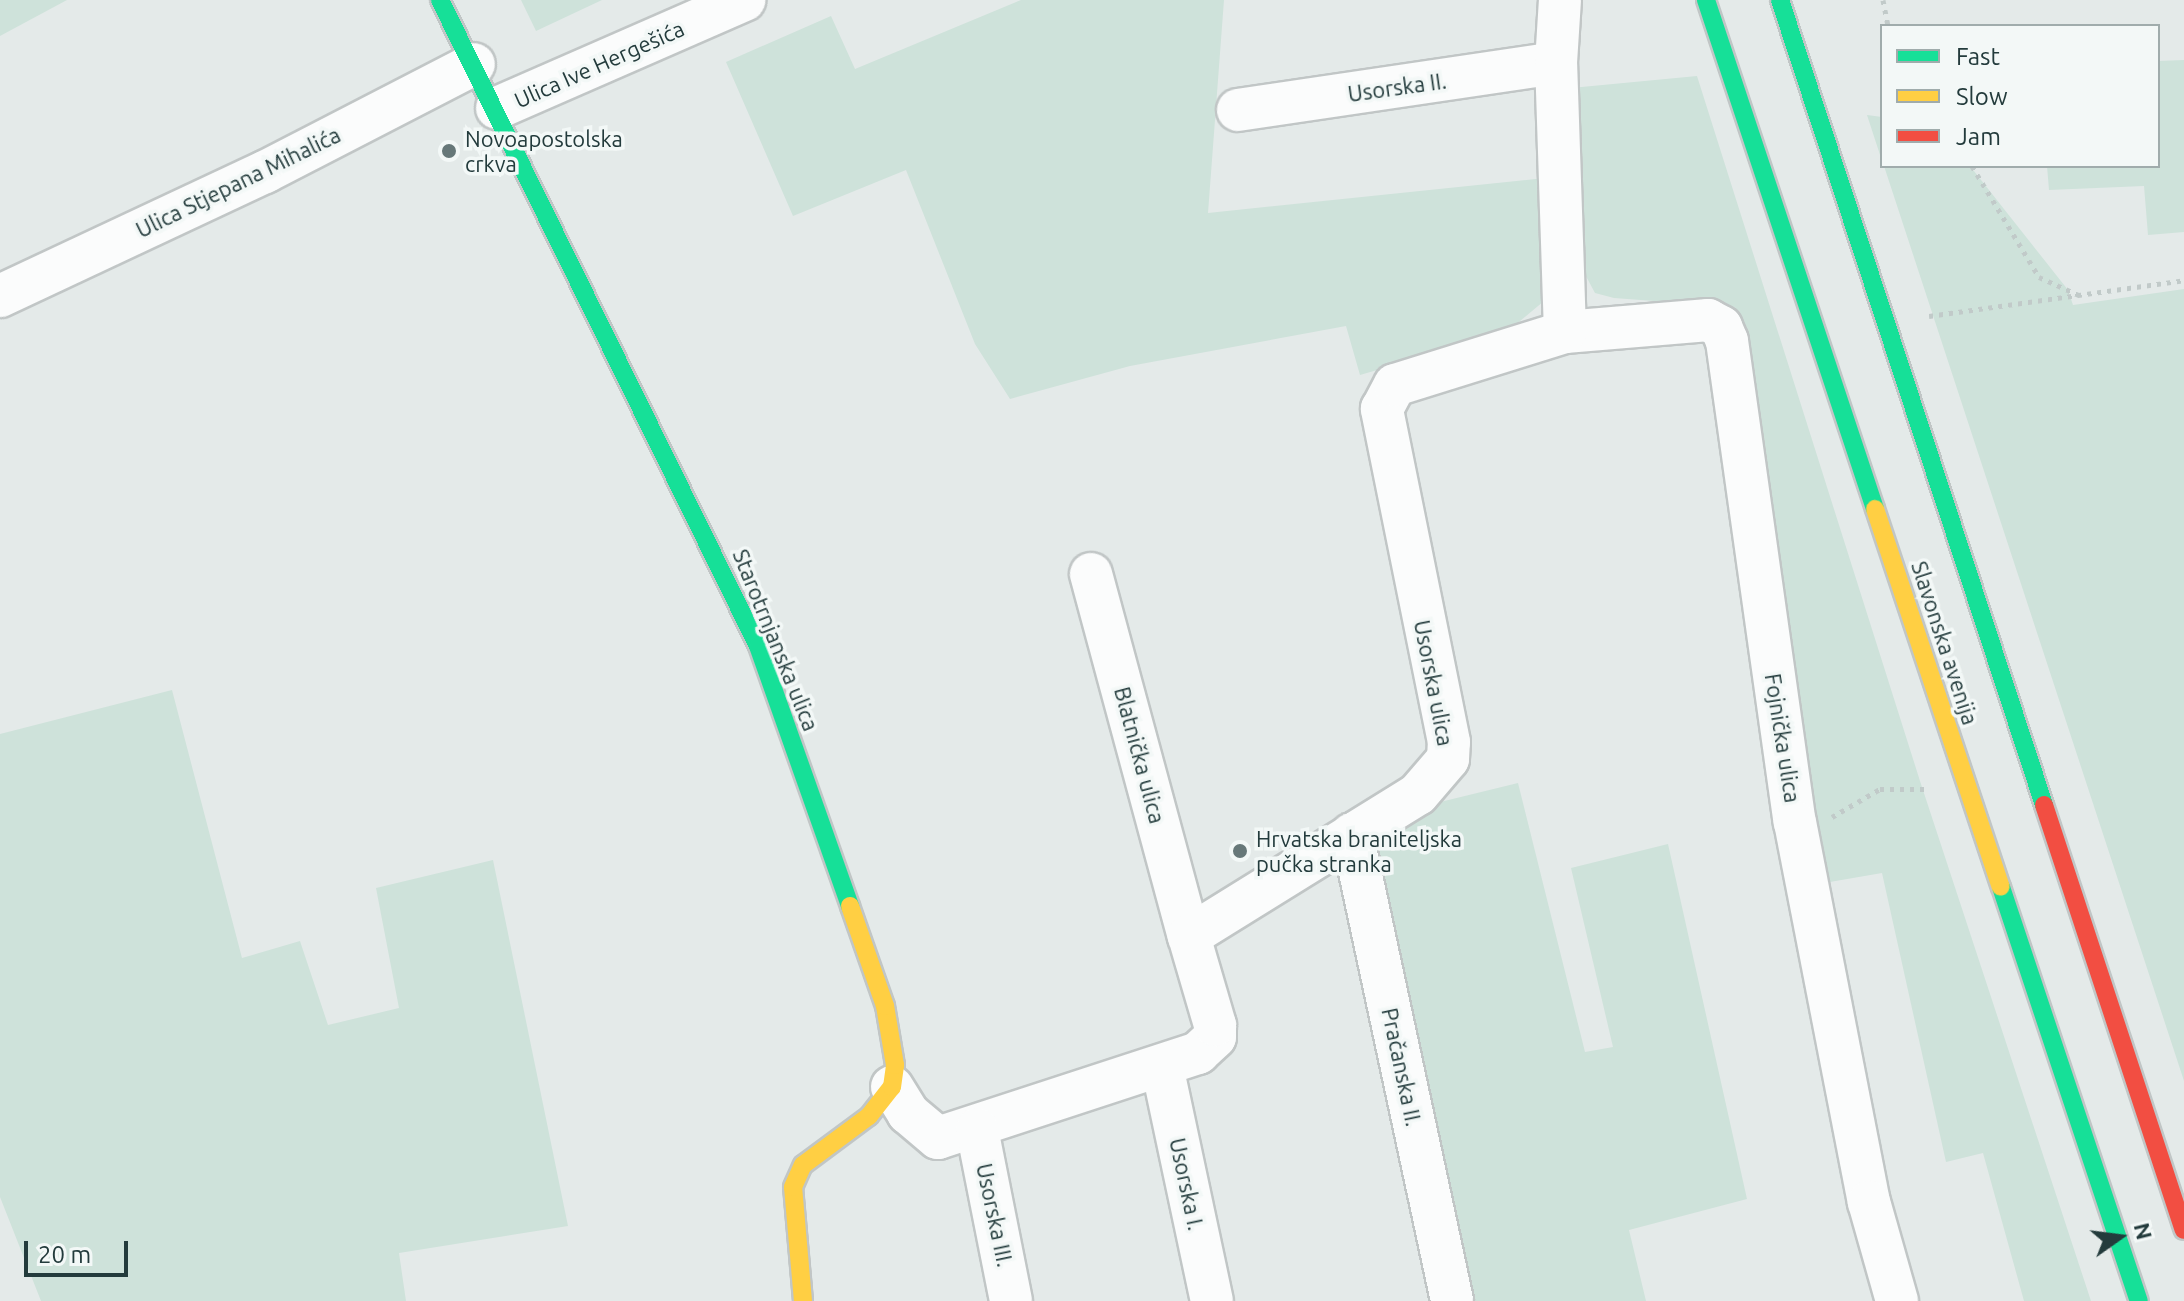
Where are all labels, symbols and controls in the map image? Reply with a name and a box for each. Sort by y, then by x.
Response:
street label: Ulica Ive Hergešića [510,15,688,113]
legend [1880,24,2160,168]
text: Fast [1956,43,2000,70]
street label: Usorska II. [1346,67,1448,107]
text: Slow [1956,83,2008,110]
street label: Ulica Stjepana Mihalića [131,121,345,243]
text: Jam [1956,123,2001,150]
place label: Novoapostolska crkva [465,125,623,176]
marker: Novoapostolska crkva [440,142,458,160]
street label: Starotrnjanska ulica [728,545,824,735]
street label: Slavonska avenija [1906,558,1984,728]
street label: Usorska ulica [1409,618,1459,748]
street label: Fojnička ulica [1760,671,1806,805]
street label: Blatnička ulica [1109,684,1171,826]
place label: Hrvatska braniteljska pučka stranka [1256,825,1462,876]
marker: Hrvatska braniteljska pučka stranka [1231,842,1249,860]
street label: Pračanska II. [1377,1005,1427,1129]
street label: Usorska I. [1164,1135,1210,1233]
street label: Usorska III. [971,1161,1019,1269]
north arrow [2080,1197,2160,1277]
text: N [2130,1220,2158,1242]
scale bar [28,1225,132,1275]
text: 20 m [38,1241,91,1268]

